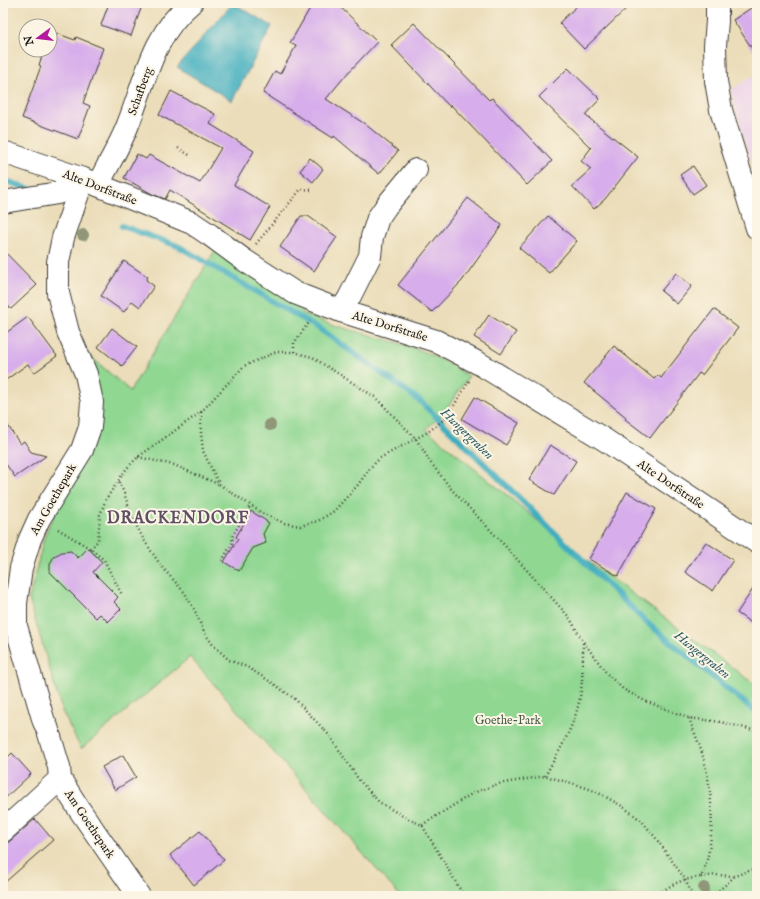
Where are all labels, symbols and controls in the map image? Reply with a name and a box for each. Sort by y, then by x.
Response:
north arrow [18,18,58,58]
text: N [21,33,38,48]
street label: Schafberg [125,65,156,117]
street label: Alte Dorfstraße [60,166,139,209]
street label: Alte Dorfstraße [349,308,430,345]
water label: Hungergraben [435,404,497,464]
street label: Alte Dorfstraße [633,456,708,513]
street label: Am Goethepark [26,460,81,539]
district label: DRACKENDORF [107,509,249,529]
water label: Hungergraben [669,627,734,684]
park label: Goethe-Park [475,713,542,728]
street label: Am Goethepark [60,786,118,863]

